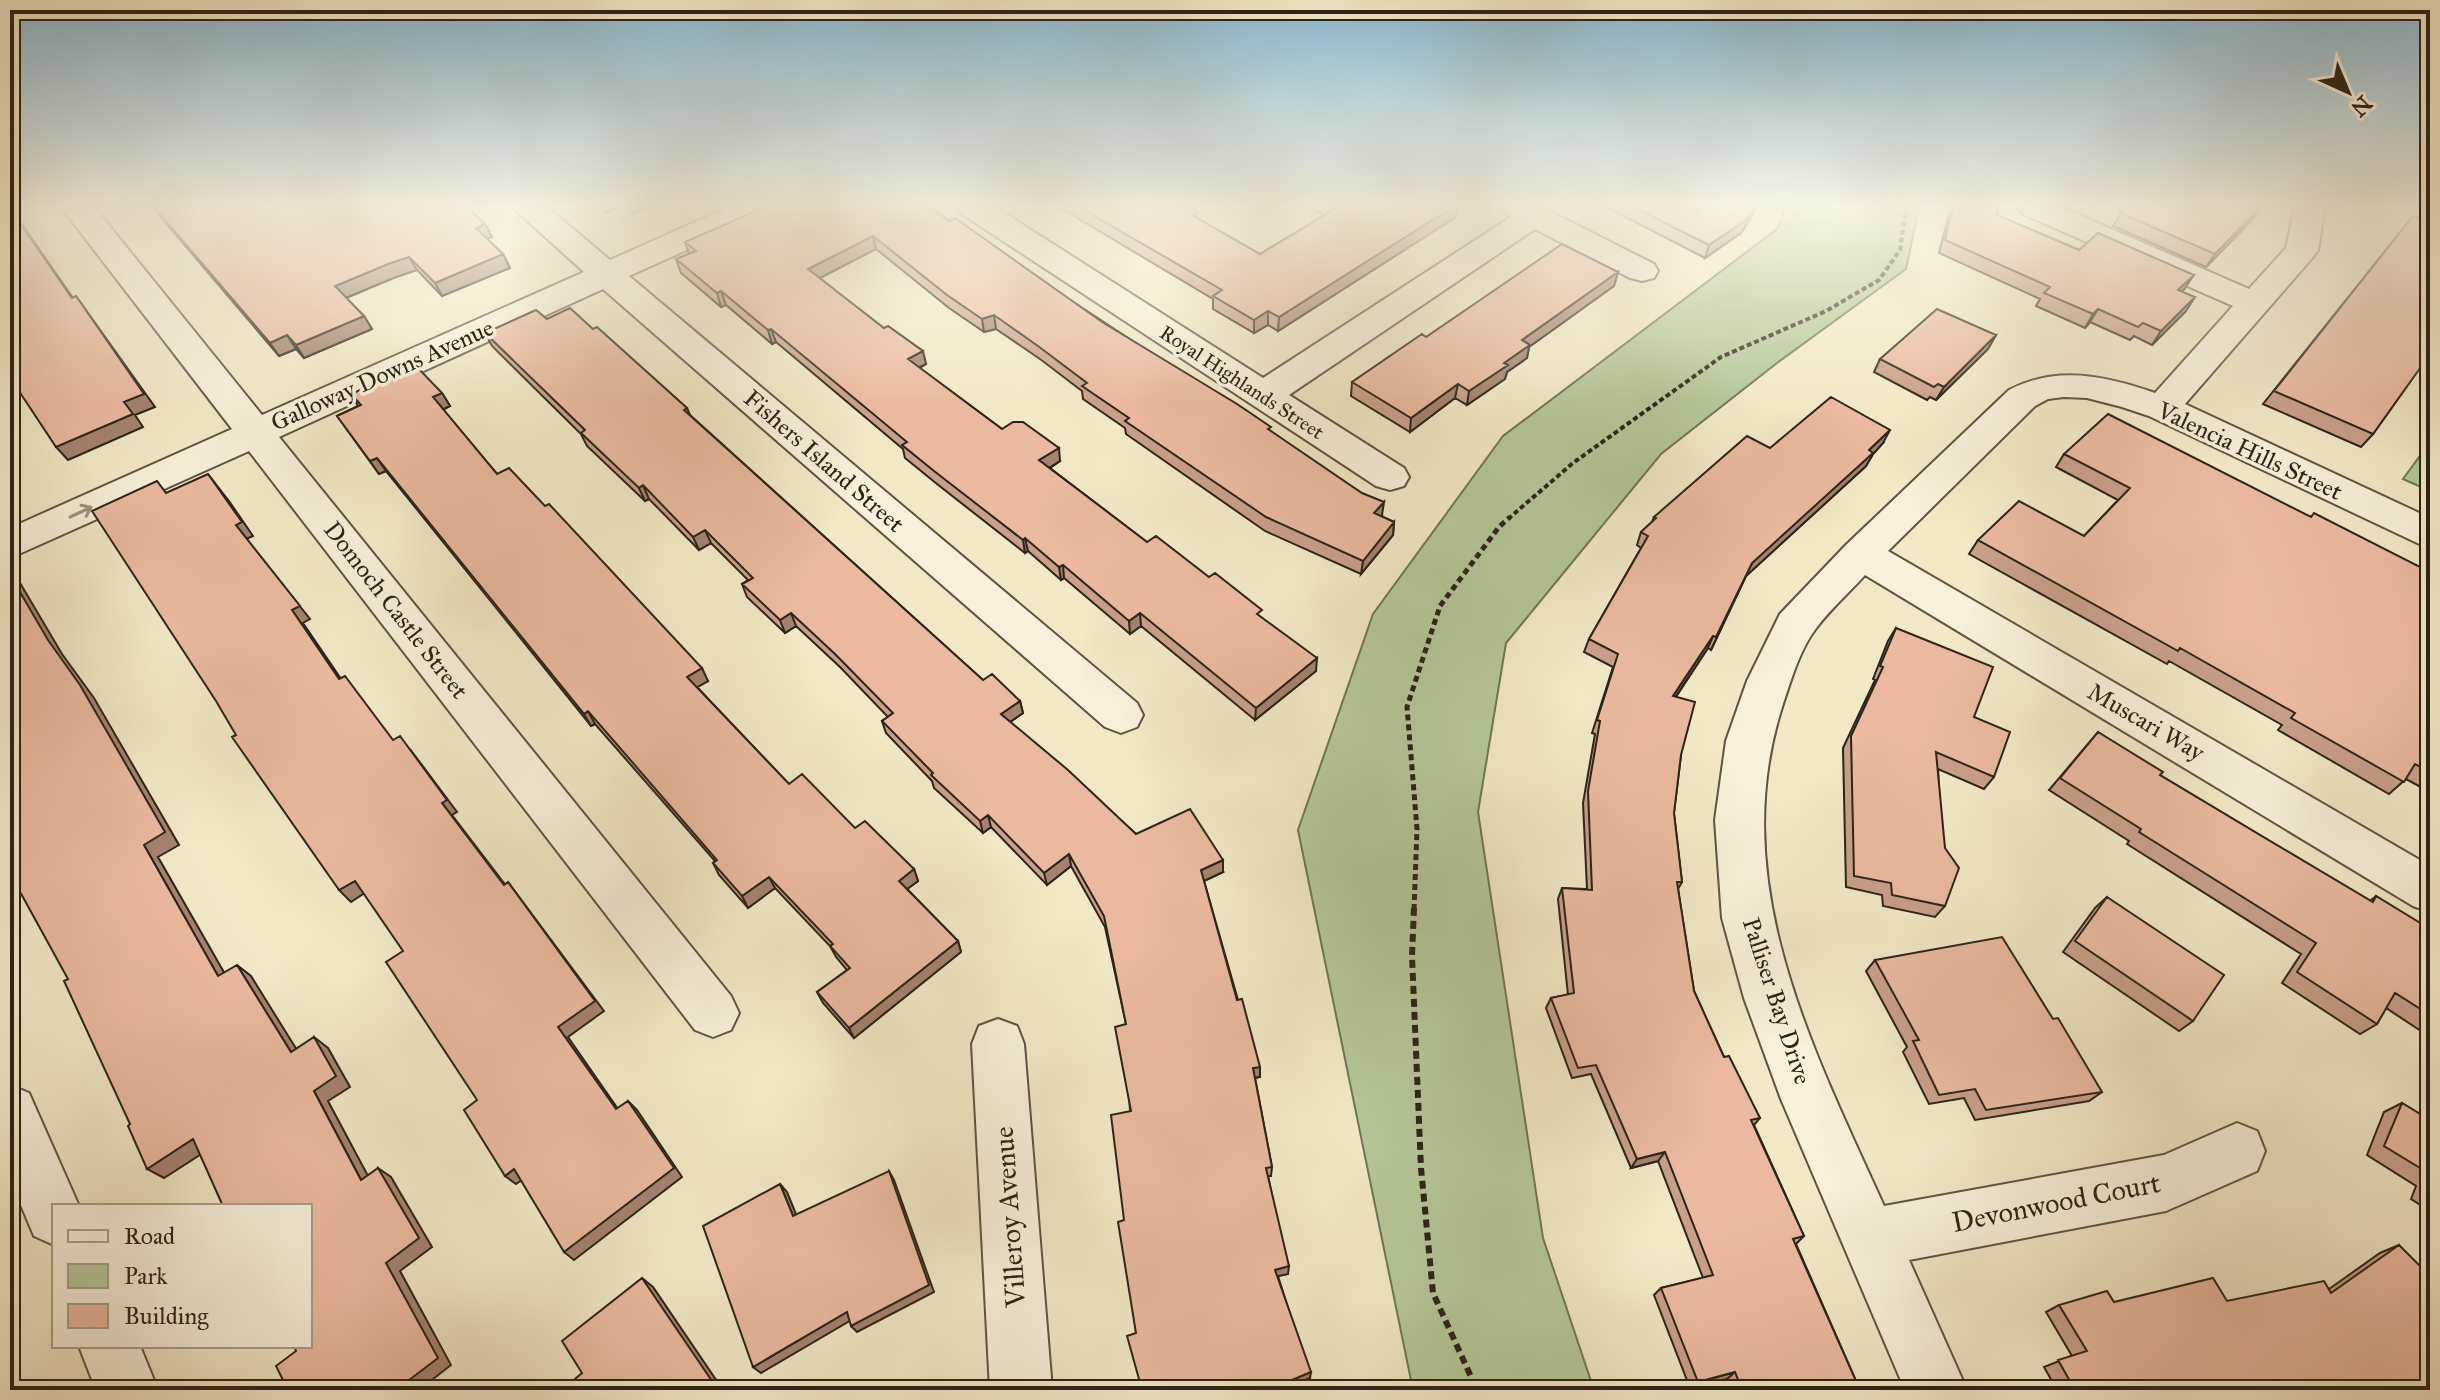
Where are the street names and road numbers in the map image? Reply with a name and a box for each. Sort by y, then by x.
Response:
street label: Galloway Downs Avenue [266,312,498,438]
street label: Royal Highlands Street [1155,320,1328,445]
street label: Fishers Island Street [738,383,911,539]
street label: Valencia Hills Street [2152,395,2348,507]
street label: Domoch Castle Street [317,515,475,705]
street label: Muscari Way [2082,677,2210,768]
street label: Palliser Bay Drive [1736,914,1818,1088]
street label: Villeroy Avenue [986,1125,1033,1310]
street label: Devonwood Court [1949,1165,2163,1240]

